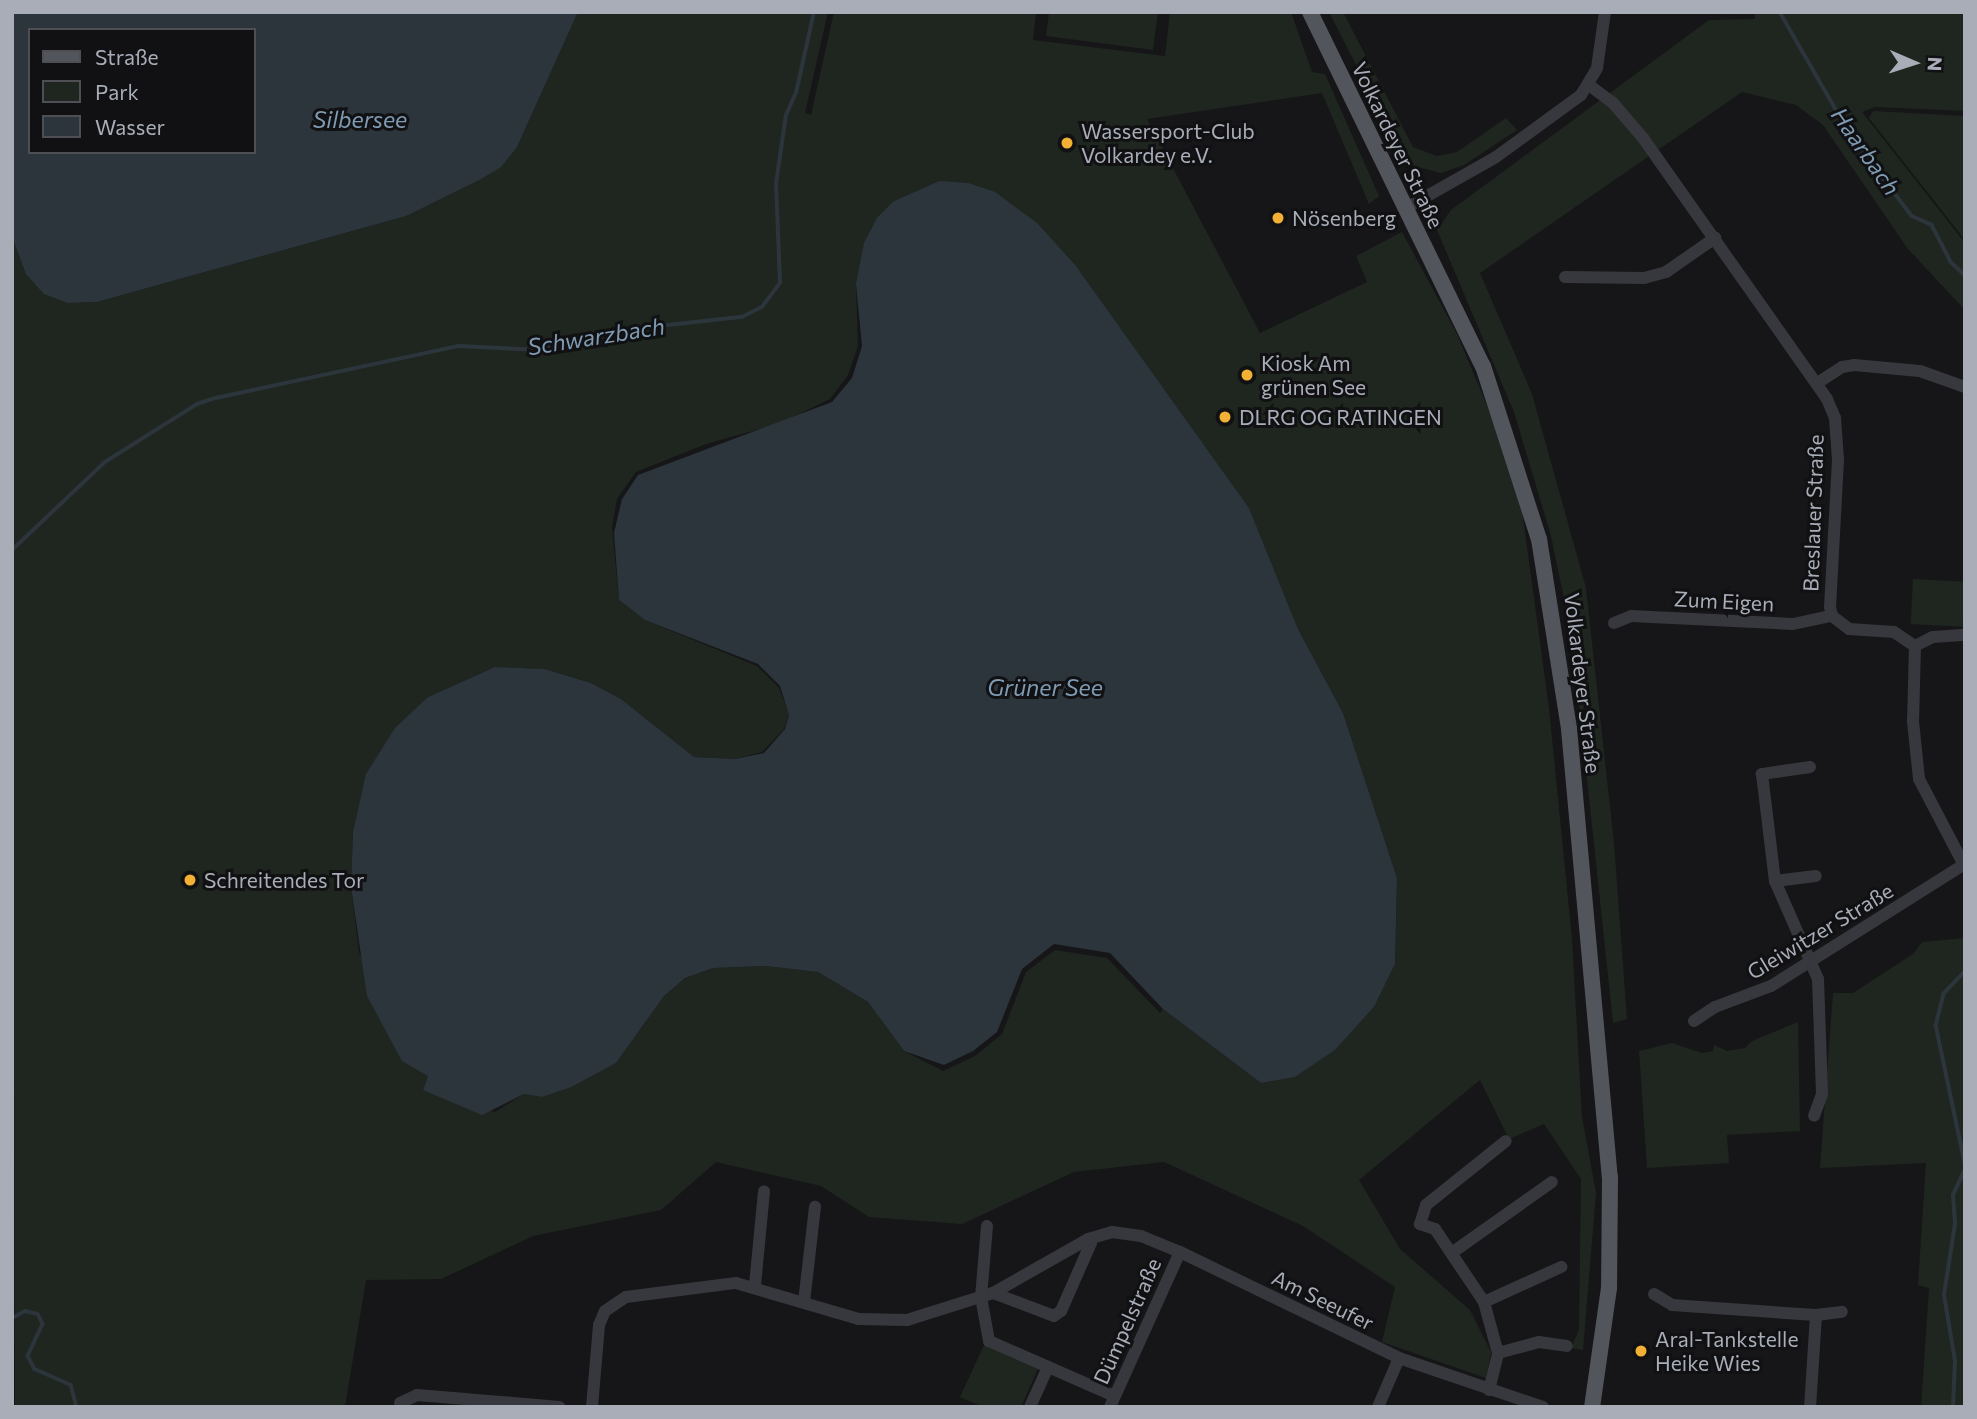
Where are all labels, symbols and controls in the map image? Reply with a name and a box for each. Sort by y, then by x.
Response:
legend [28,28,256,154]
north arrow [1879,28,1949,98]
text: Straße [95,44,159,69]
text: N [1924,56,1947,72]
street label: Volkardeyer Straße [1347,58,1449,232]
text: Park [95,79,139,104]
water label: Haarbach [1826,102,1906,200]
water label: Silbersee [313,105,407,133]
text: Wasser [95,114,165,139]
place label: Wassersport-Club Volkardey e.V. [1081,118,1255,168]
marker: Wassersport-Club Volkardey e.V. [1059,135,1075,151]
place label: Nösenberg [1292,205,1396,231]
marker: Nösenberg [1270,210,1286,226]
water label: Schwarzbach [525,312,667,360]
place label: Kiosk Am grünen See [1261,350,1366,400]
marker: Kiosk Am grünen See [1239,367,1255,383]
place label: DLRG OG RATINGEN [1239,404,1442,430]
marker: DLRG OG RATINGEN [1217,409,1233,425]
street label: Breslauer Straße [1798,434,1828,592]
street label: Zum Eigen [1673,586,1775,616]
street label: Volkardeyer Straße [1559,591,1607,775]
water label: Grüner See [987,673,1103,701]
place label: Schreitendes Tor [204,867,364,893]
marker: Schreitendes Tor [182,872,198,888]
street label: Gleiwitzer Straße [1743,878,1897,984]
street label: Dümpelstraße [1088,1254,1166,1388]
street label: Am Seeufer [1268,1265,1378,1335]
place label: Aral-Tankstelle Heike Wies [1655,1326,1799,1376]
marker: Aral-Tankstelle Heike Wies [1633,1343,1649,1359]

